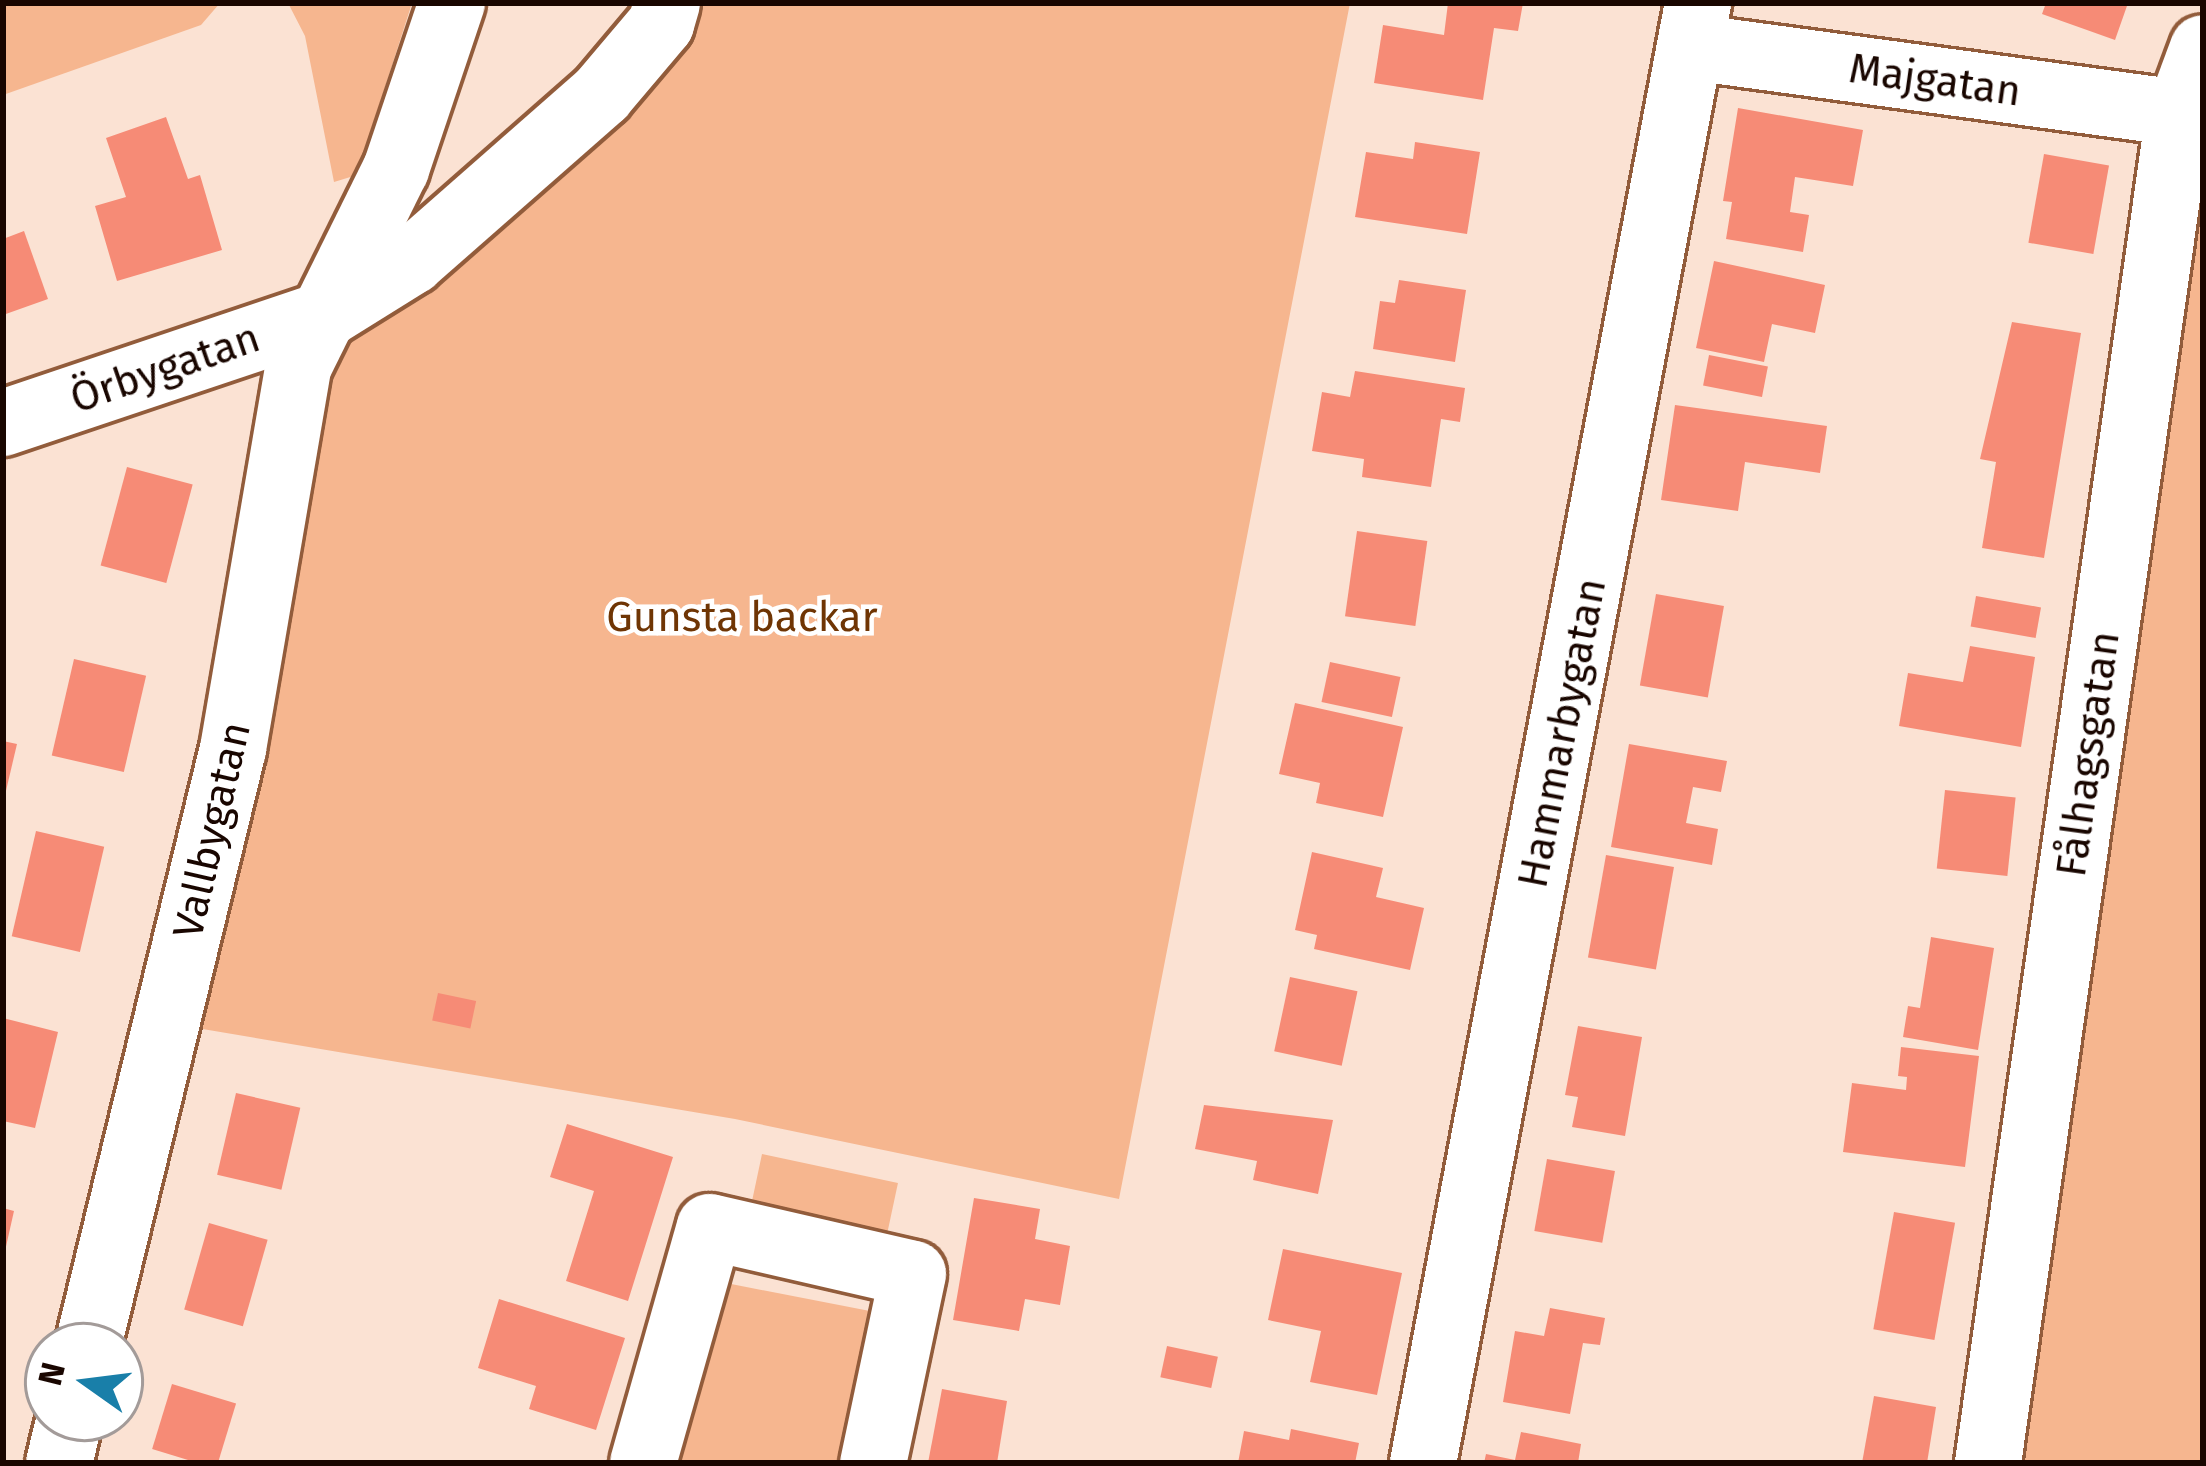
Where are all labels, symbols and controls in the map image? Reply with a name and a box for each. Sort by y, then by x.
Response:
street label: Majgatan [1846,43,2024,117]
street label: Örbygatan [64,312,266,424]
street label: Hammarbygatan [1507,574,1617,892]
park label: Gunsta backar [606,592,878,642]
street label: Fålhagsgatan [2046,628,2130,880]
street label: Vallbygatan [163,717,261,943]
north arrow [24,1322,144,1442]
text: N [30,1359,74,1389]

